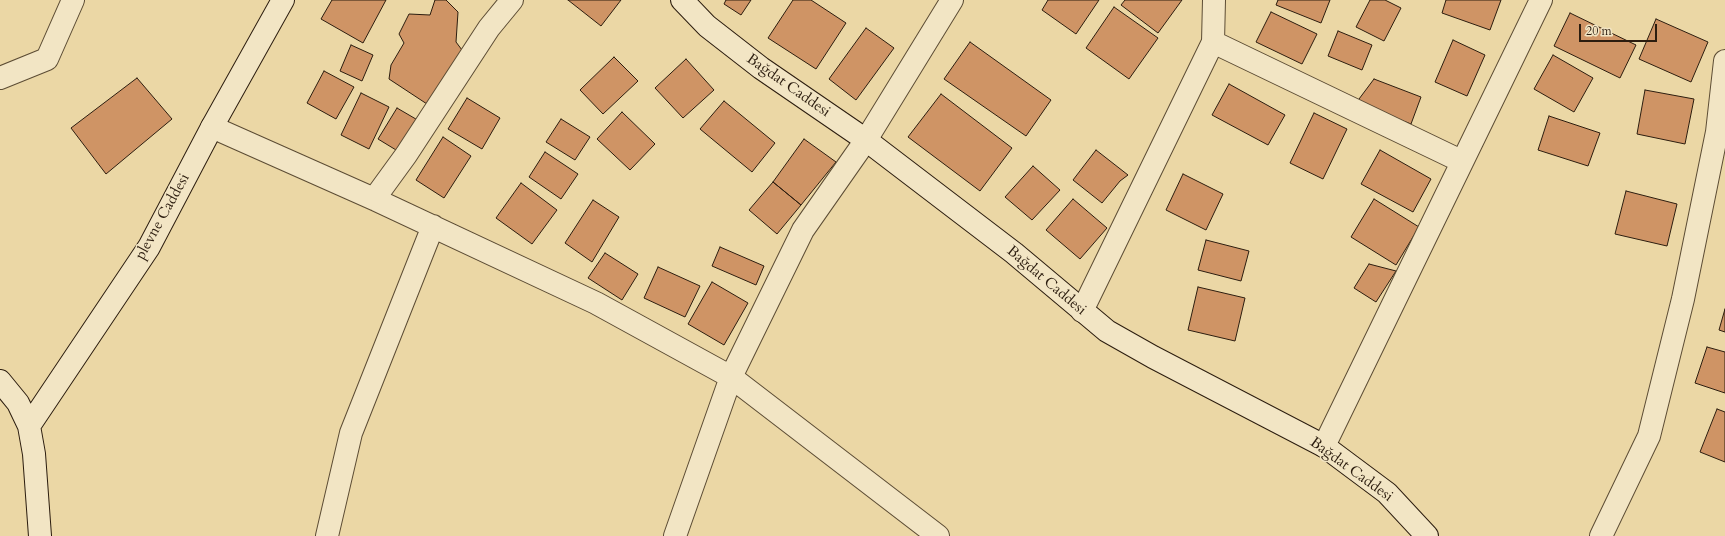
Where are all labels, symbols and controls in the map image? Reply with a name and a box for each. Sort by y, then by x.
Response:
scale bar [1581,16,1659,42]
text: 20 m [1586,23,1612,39]
street label: Bağdat Caddesi [743,50,833,122]
street label: plevne Caddesi [132,171,194,263]
street label: Bağdat Caddesi [1003,243,1089,319]
street label: Bağdat Caddesi [1306,434,1396,506]

